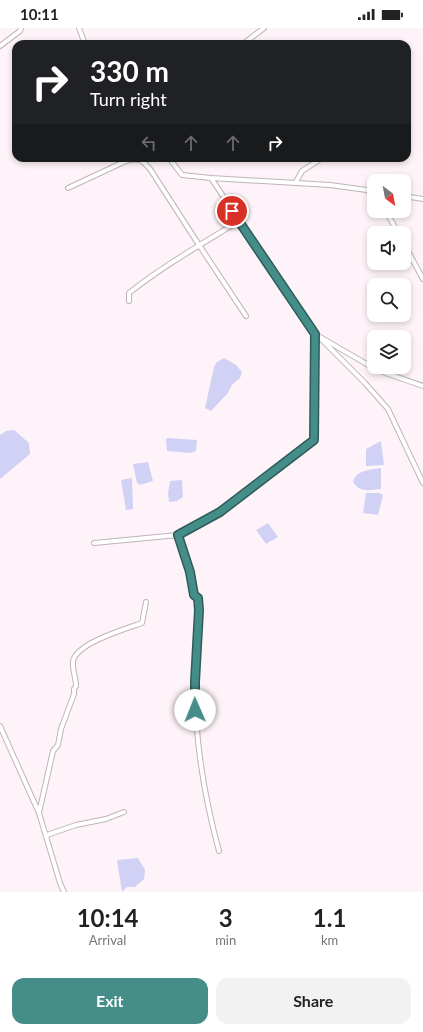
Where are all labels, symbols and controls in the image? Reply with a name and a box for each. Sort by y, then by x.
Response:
text: 10:11 [20,5,59,23]
text: 330 m [90,54,169,88]
icon: right [24,56,76,108]
text: Turn right [90,88,167,110]
icon: left [138,132,160,154]
icon: ahead [180,132,202,154]
icon: ahead [222,132,244,154]
icon: right [264,132,286,154]
north arrow [367,174,411,218]
map controls [367,174,411,374]
pin [215,194,249,228]
icon: arrive [221,200,243,222]
button: sound [367,226,411,270]
button: search [367,278,411,322]
button: layers [367,330,411,374]
position arrow [174,689,216,731]
text: 10:14 [77,903,139,932]
text: 3 [219,903,233,932]
text: 1.1 [313,903,346,932]
text: Arrival [89,932,126,948]
text: min [215,932,236,948]
text: km [321,932,338,948]
button: Exit [12,978,208,1024]
button: Share [216,978,411,1024]

